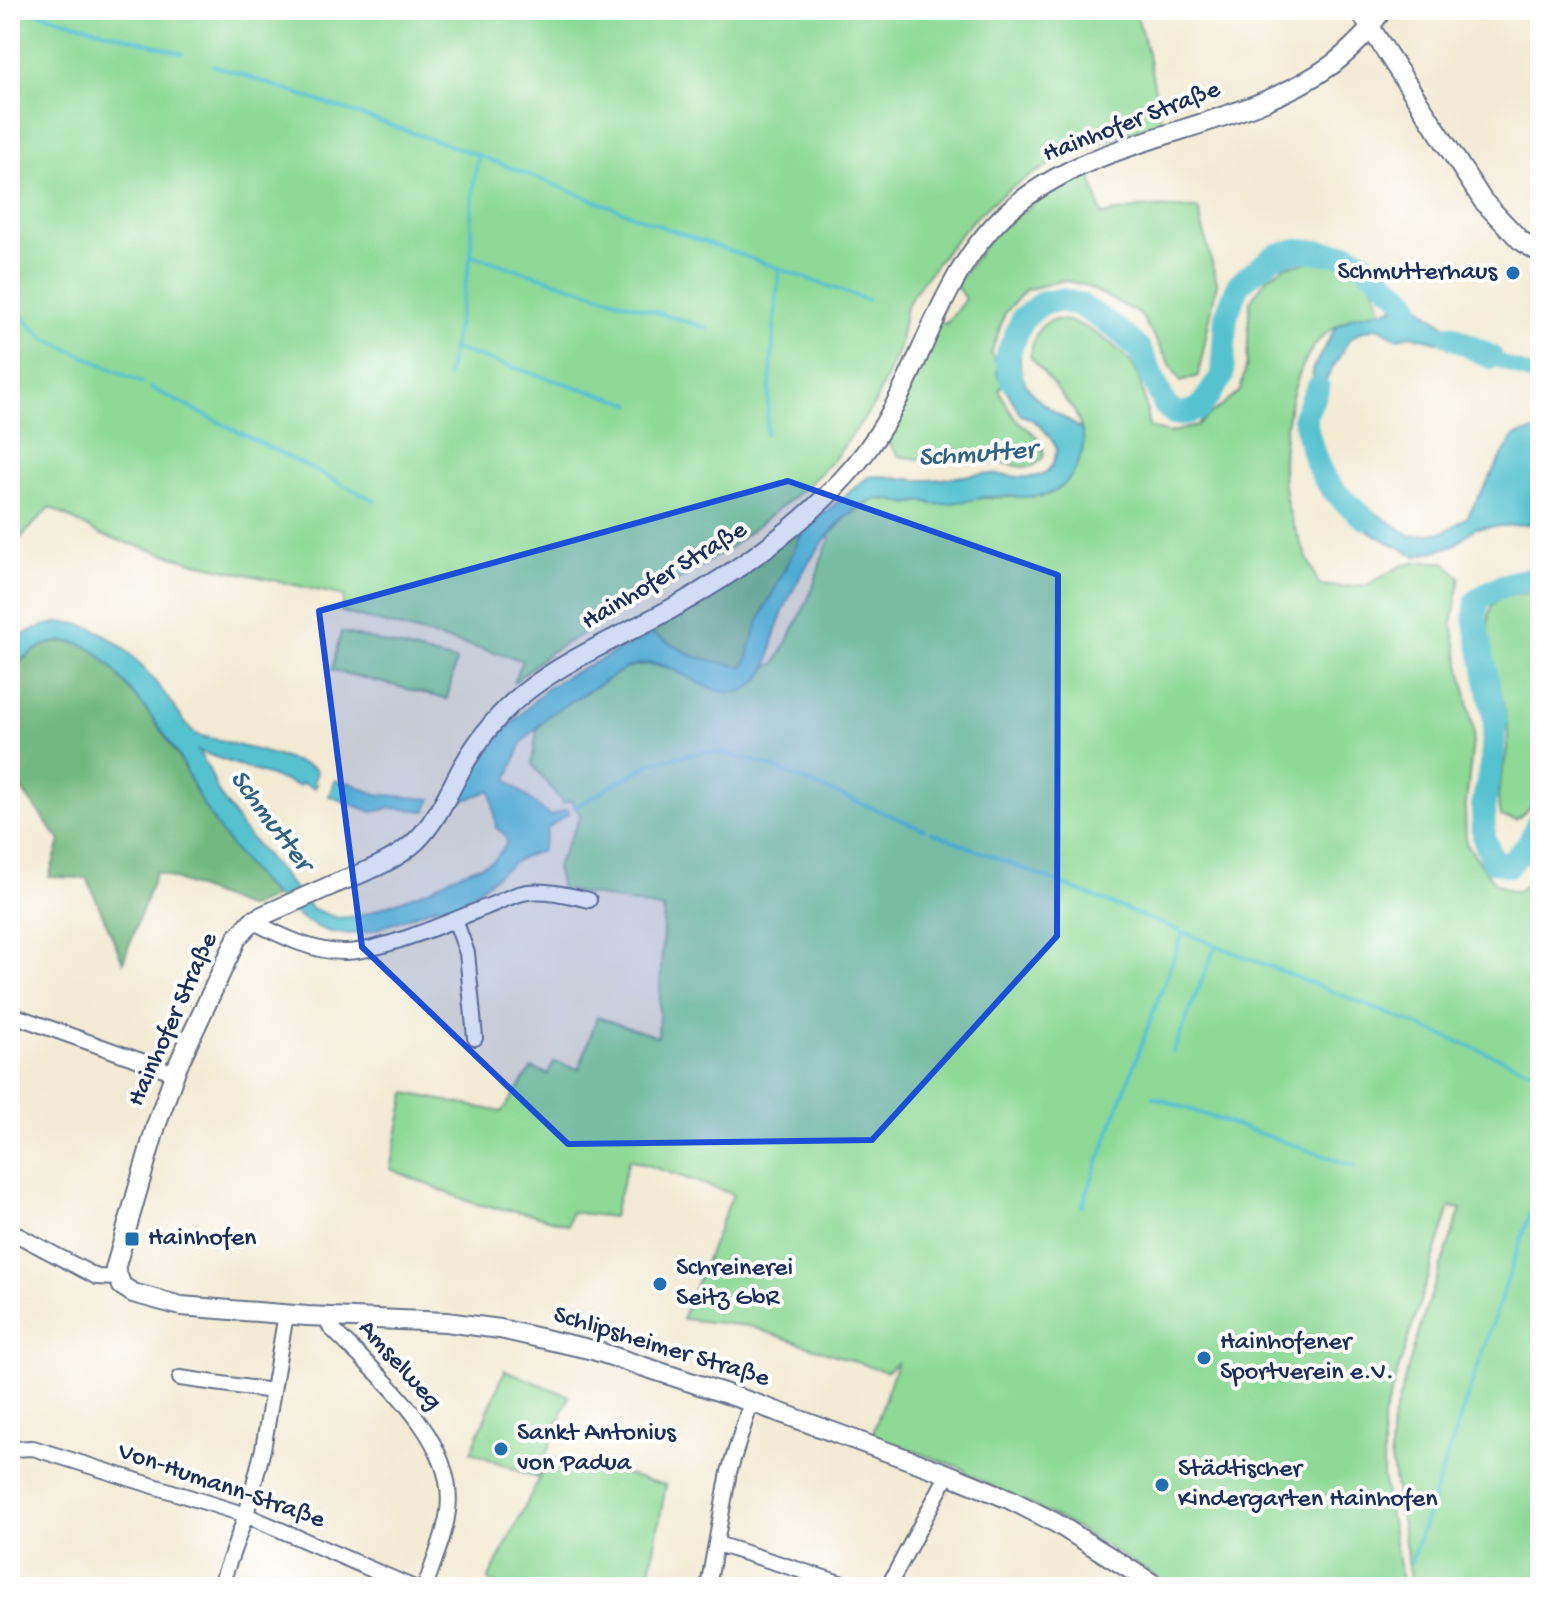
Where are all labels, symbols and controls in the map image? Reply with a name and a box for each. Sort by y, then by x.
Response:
street label: Hainhofer Straße [1039,75,1225,171]
place label: Schmutterhaus [1337,258,1498,289]
marker: Schmutterhaus [1504,264,1522,282]
water label: Schmutter [917,434,1042,476]
street label: Hainhofer Straße [577,515,754,638]
water label: Schmutter [221,764,322,882]
street label: Hainhofer Straße [122,928,226,1112]
place label: Hainhofen [148,1224,257,1255]
marker: Hainhofen [123,1230,141,1248]
place label: Schreinerei Seitz GbR [676,1254,793,1315]
marker: Schreinerei Seitz GbR [651,1275,669,1293]
street label: Schlipsheimer Straße [549,1300,773,1396]
street label: Amselweg [350,1314,448,1418]
place label: Hainhofener Sportverein e.V. [1220,1328,1394,1389]
marker: Hainhofener Sportverein e.V. [1195,1349,1213,1367]
place label: Sankt Antonius von Padua [517,1419,677,1480]
street label: Von-Humann-Straße [113,1437,329,1537]
marker: Sankt Antonius von Padua [492,1440,510,1458]
place label: Städtischer Kindergarten Hainhofen [1178,1455,1438,1516]
marker: Städtischer Kindergarten Hainhofen [1153,1476,1171,1494]

